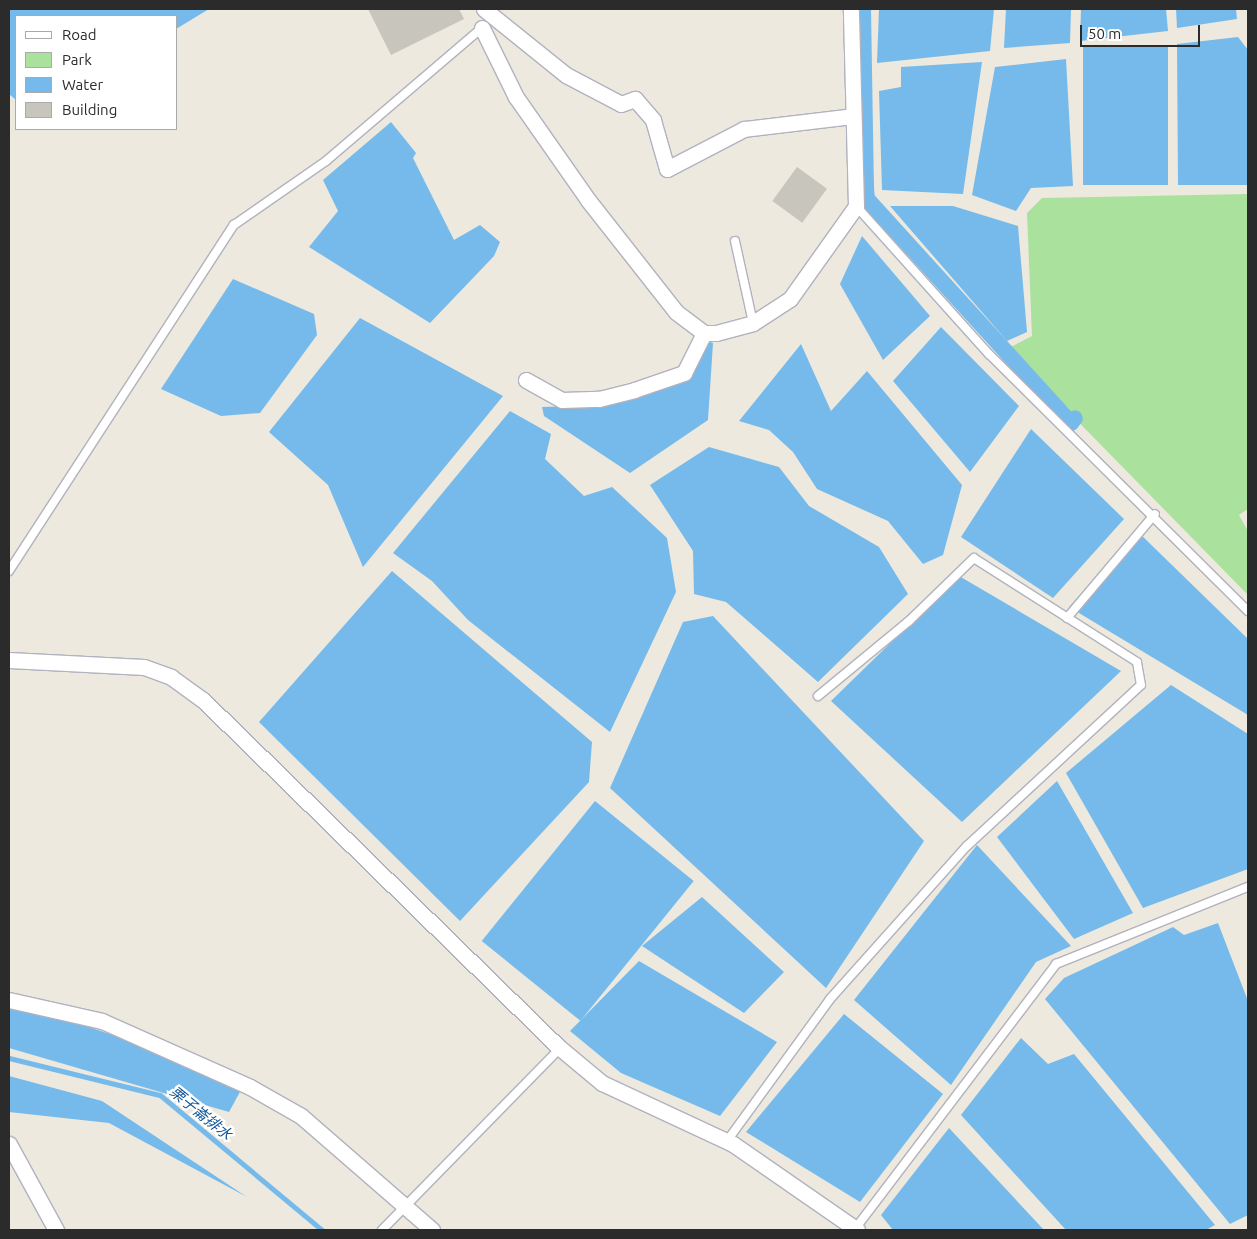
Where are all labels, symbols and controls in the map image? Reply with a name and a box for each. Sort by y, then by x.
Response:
legend [15,15,178,130]
scale bar [1082,15,1202,47]
text: 50 m [1088,25,1121,42]
text: Road [62,26,97,43]
text: Park [62,51,92,68]
text: Water [62,76,103,93]
text: Building [62,101,117,118]
water label: 栗子崙排水 [166,1082,236,1144]

